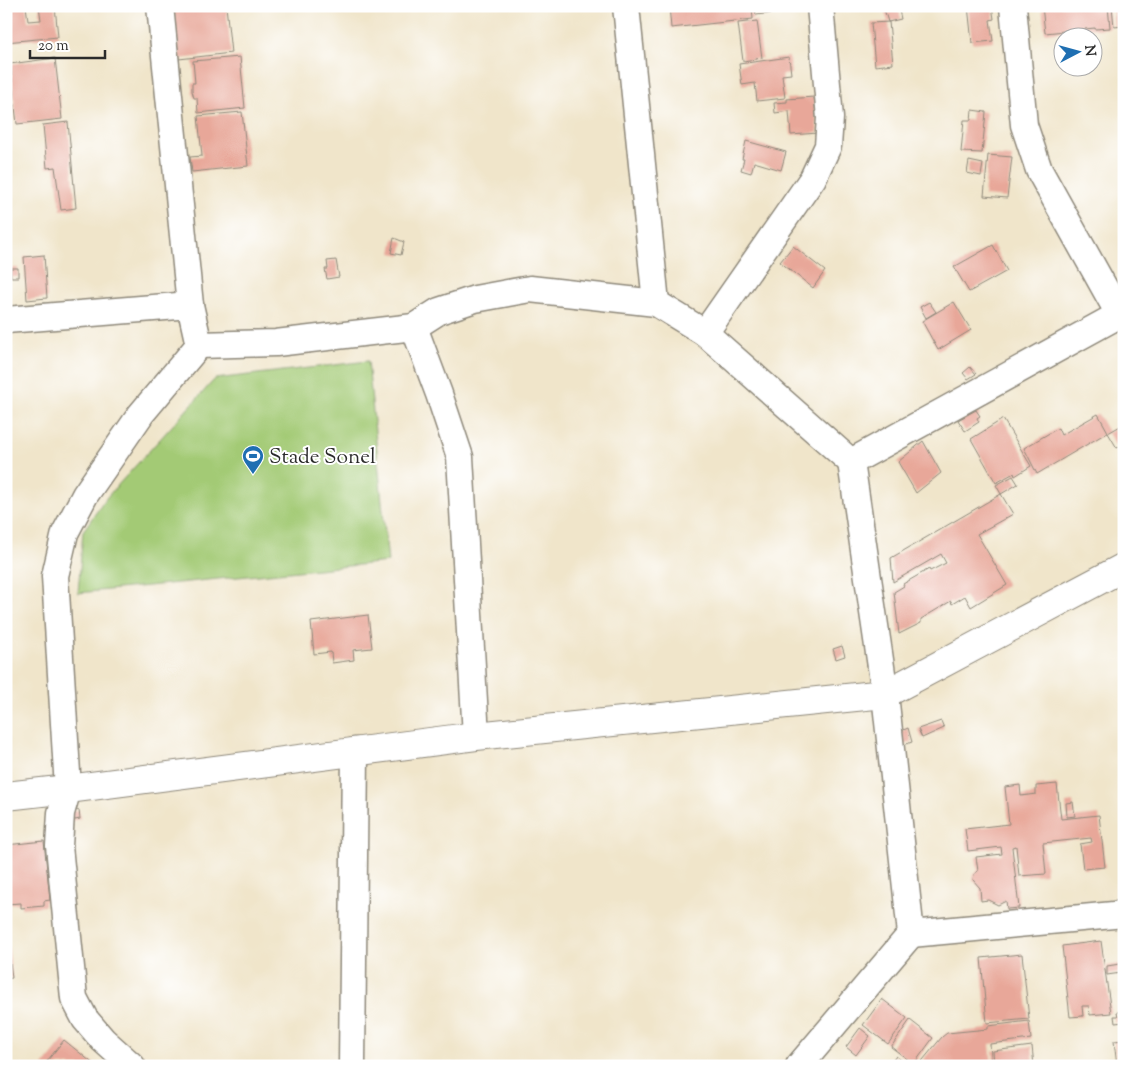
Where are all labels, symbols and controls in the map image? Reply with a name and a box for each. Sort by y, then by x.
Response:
scale bar [30,28,105,60]
north arrow [1052,28,1102,78]
text: 20 m [38,36,69,57]
text: N [1078,44,1099,57]
place label: Stade Sonel [269,443,376,473]
sports icon: Stade Sonel [241,444,265,475]

